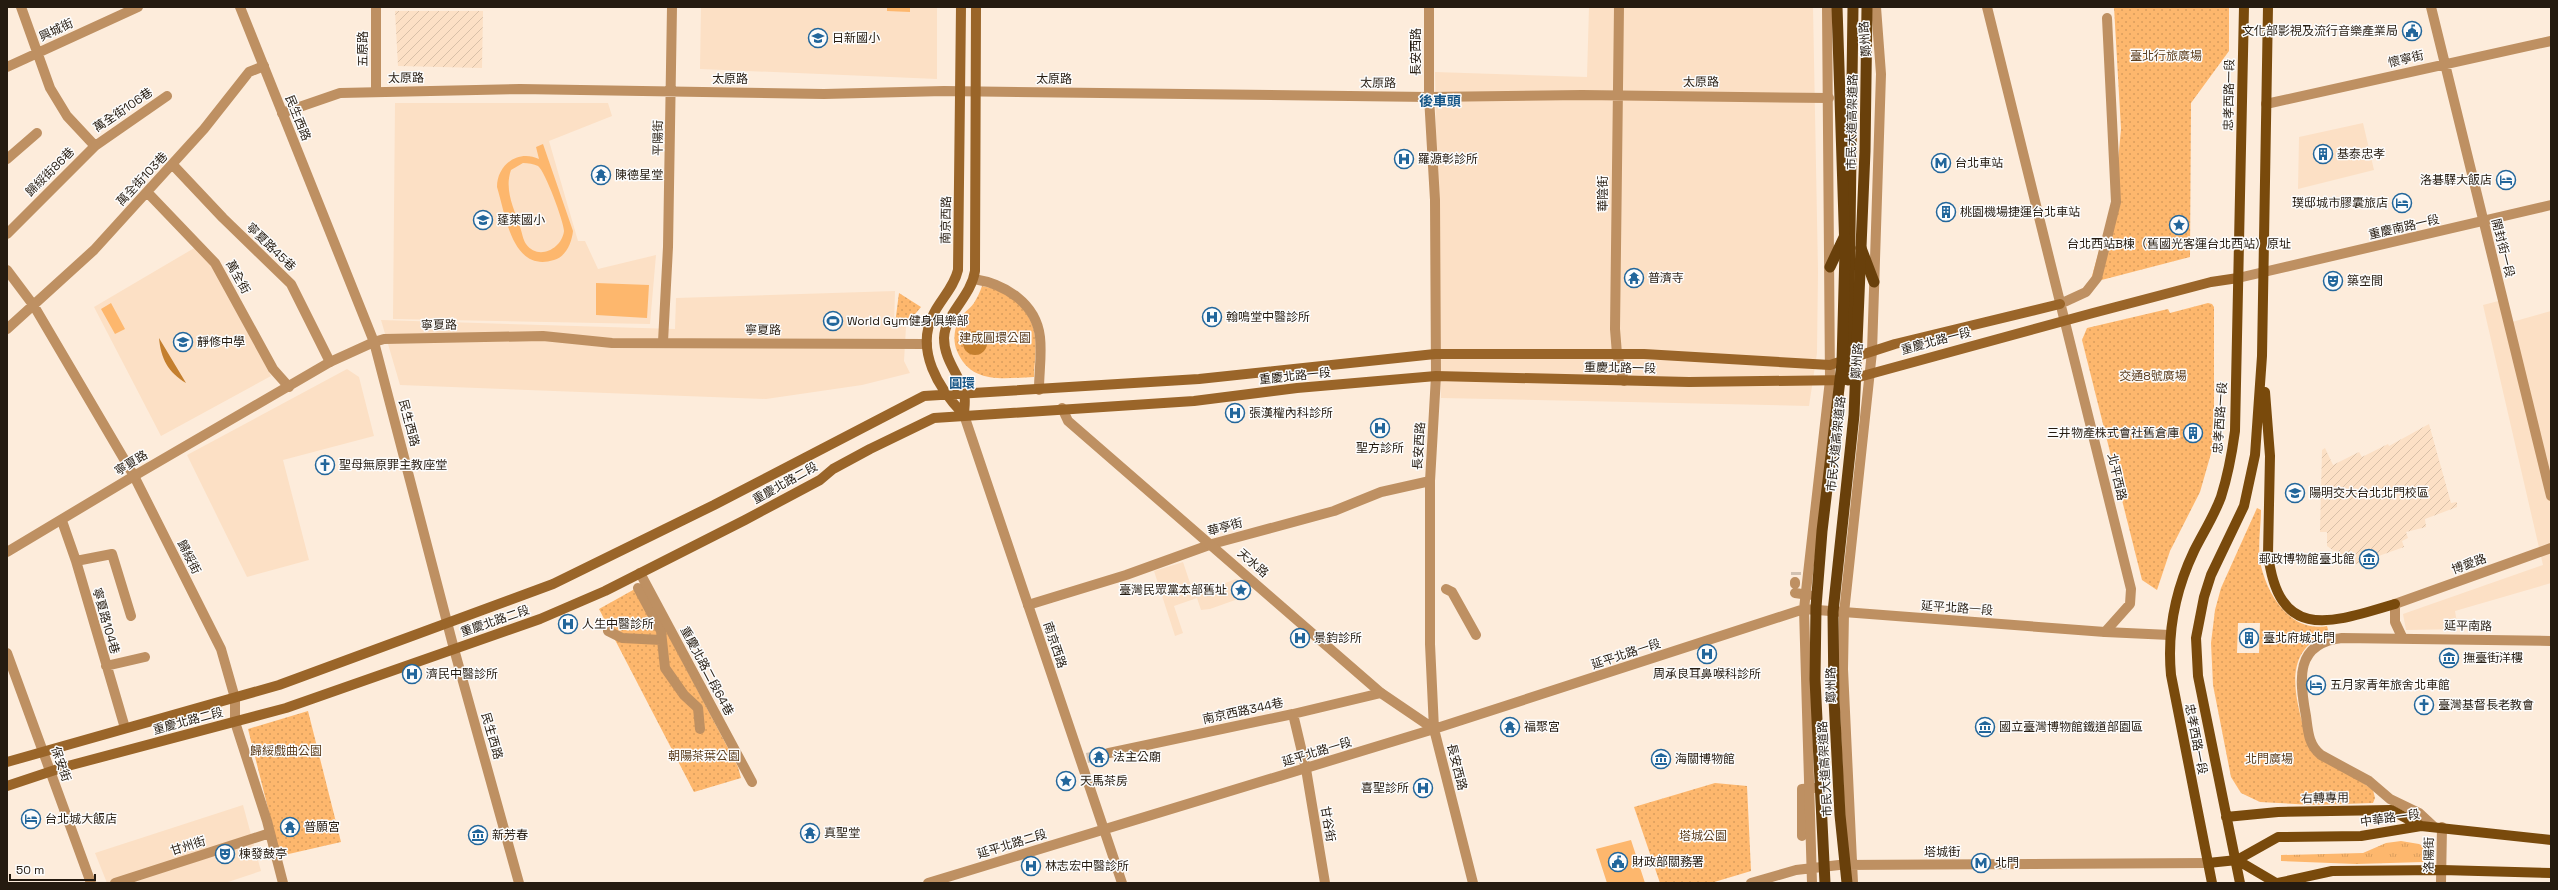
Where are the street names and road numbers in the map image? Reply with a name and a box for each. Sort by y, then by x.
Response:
street label: 興城街 [36,15,76,45]
street label: 鄭州路 [1855,20,1875,58]
street label: 長安西路 [1408,28,1424,76]
street label: 五原路 [355,31,371,67]
street label: 懷寧街 [2387,47,2425,71]
street label: 忠孝西路一段 [2220,59,2238,131]
street label: 太原路 [388,70,424,86]
street label: 太原路 [712,71,748,87]
street label: 太原路 [1036,71,1072,87]
street label: 太原路 [1683,74,1719,90]
street label: 市民大道高架道路 [1843,74,1861,170]
street label: 太原路 [1360,75,1396,91]
street label: 萬全街106巷 [90,84,156,136]
street label: 民生西路 [282,93,314,143]
street label: 平陽街 [650,120,666,156]
street label: 歸綏街86巷 [22,144,78,200]
street label: 萬全街103巷 [113,149,171,209]
street label: 華陰街 [1595,176,1611,212]
street label: 南京西路 [938,196,954,244]
street label: 重慶南路一段 [2367,211,2441,243]
street label: 開封街一段 [2488,217,2518,279]
street label: 寧夏路45巷 [243,219,299,275]
street label: 萬全街 [222,257,254,297]
street label: 寧夏路 [421,317,457,333]
street label: 寧夏路 [745,322,781,338]
street label: 重慶北路一段 [1899,324,1973,358]
street label: 鄭州路 [1848,342,1866,380]
street label: 重慶北路一段 [1584,359,1656,377]
street label: 重慶北路一段 [1258,364,1332,388]
street label: 忠孝西路一段 [2210,382,2230,454]
street label: 市民大道高架道路 [1823,395,1849,493]
street label: 民生西路 [395,398,423,448]
street label: 長安西路 [1409,421,1429,471]
street label: 寧夏路 [111,447,151,479]
street label: 北平西路 [2104,452,2130,502]
street label: 重慶北路二段 [750,459,820,507]
street label: 華亭街 [1206,515,1244,539]
street label: 歸綏街 [174,537,204,577]
street label: 天水路 [1234,545,1272,581]
street label: 博愛路 [2449,550,2489,578]
street label: 寧夏路104巷 [89,586,123,656]
street label: 延平北路一段 [1921,598,1993,618]
street label: 重慶北路二段 [458,602,532,640]
street label: 延平南路 [2444,618,2492,634]
street label: 南京西路 [1040,620,1070,670]
street label: 重慶北路二段64巷 [677,624,737,718]
street label: 延平北路一段 [1589,635,1663,673]
street label: 鄭州路 [1823,667,1839,703]
street label: 南京西路344巷 [1201,695,1285,727]
street label: 忠孝西路一段 [2181,702,2211,776]
street label: 重慶北路二段 [151,704,225,738]
street label: 民生西路 [478,711,506,761]
street label: 市民大道高架道路 [1814,721,1836,817]
street label: 延平北路一段 [1280,734,1354,770]
street label: 長安西路 [1443,742,1471,792]
street label: 保安街 [48,744,74,784]
street label: 右轉專用 [2301,790,2349,806]
street label: 甘谷街 [1317,805,1339,843]
street label: 中華路一段 [2359,806,2421,830]
street label: 延平北路二段 [975,826,1049,862]
street label: 甘州街 [168,833,208,859]
street label: 洛陽街 [2421,837,2437,873]
street label: 塔城街 [1924,844,1960,860]

